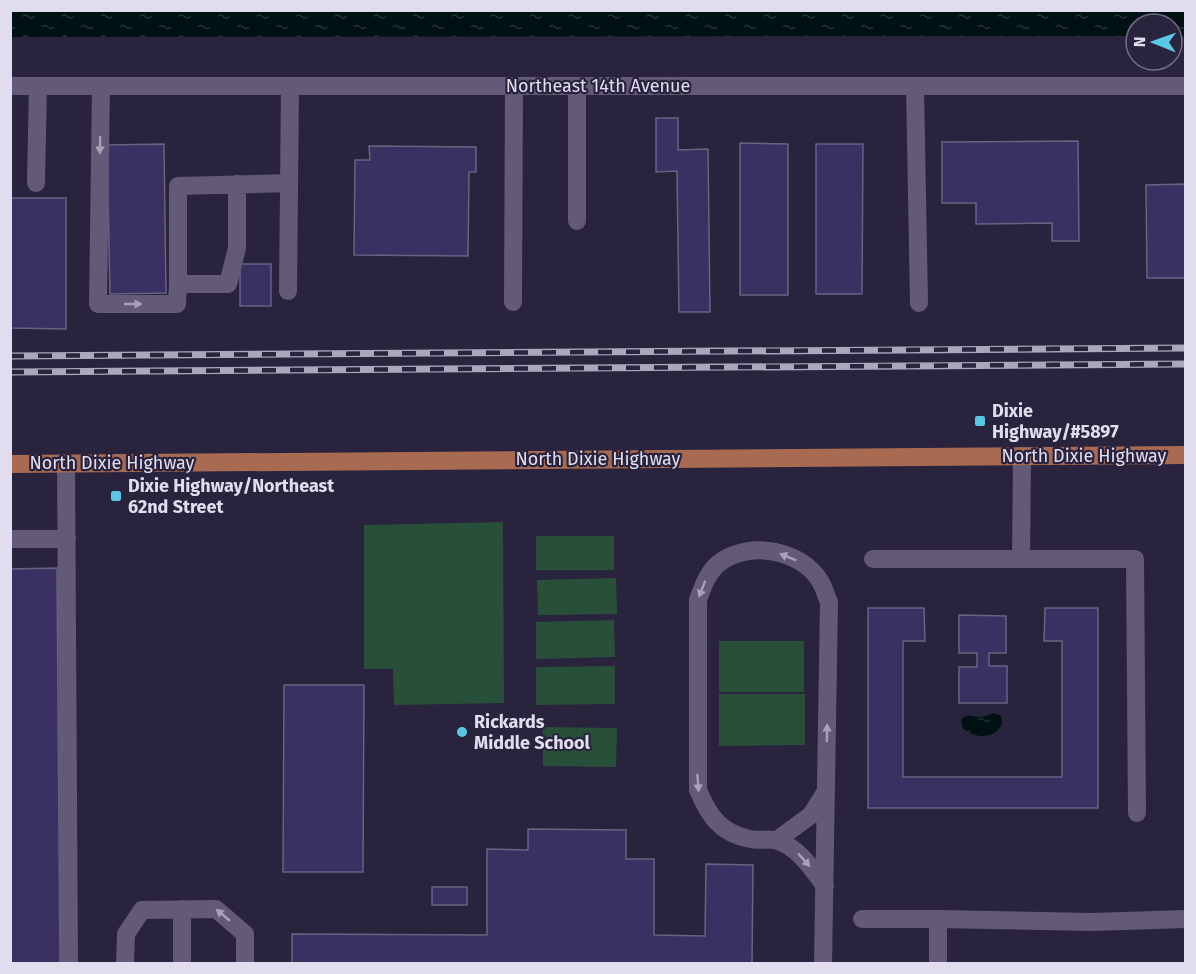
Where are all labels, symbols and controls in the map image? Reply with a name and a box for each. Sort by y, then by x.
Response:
north arrow [1124,12,1184,72]
text: N [1130,36,1149,47]
street label: Northeast 14th Avenue [506,75,690,97]
one-way arrow [95,135,105,154]
one-way arrow [124,299,143,309]
place label: Dixie Highway/#5897 [992,400,1119,443]
marker: Dixie Highway/#5897 [973,414,987,428]
street label: North Dixie Highway [1002,445,1167,467]
street label: North Dixie Highway [516,448,681,470]
street label: North Dixie Highway [30,452,195,474]
place label: Dixie Highway/Northeast 62nd Street [128,475,335,518]
marker: Dixie Highway/Northeast 62nd Street [109,489,123,503]
one-way arrow [778,552,796,562]
one-way arrow [697,581,707,599]
place label: Rickards Middle School [474,711,591,754]
one-way arrow [822,723,832,742]
marker: Rickards Middle School [455,725,469,739]
one-way arrow [694,774,703,793]
one-way arrow [797,852,810,867]
one-way arrow [215,909,231,922]

